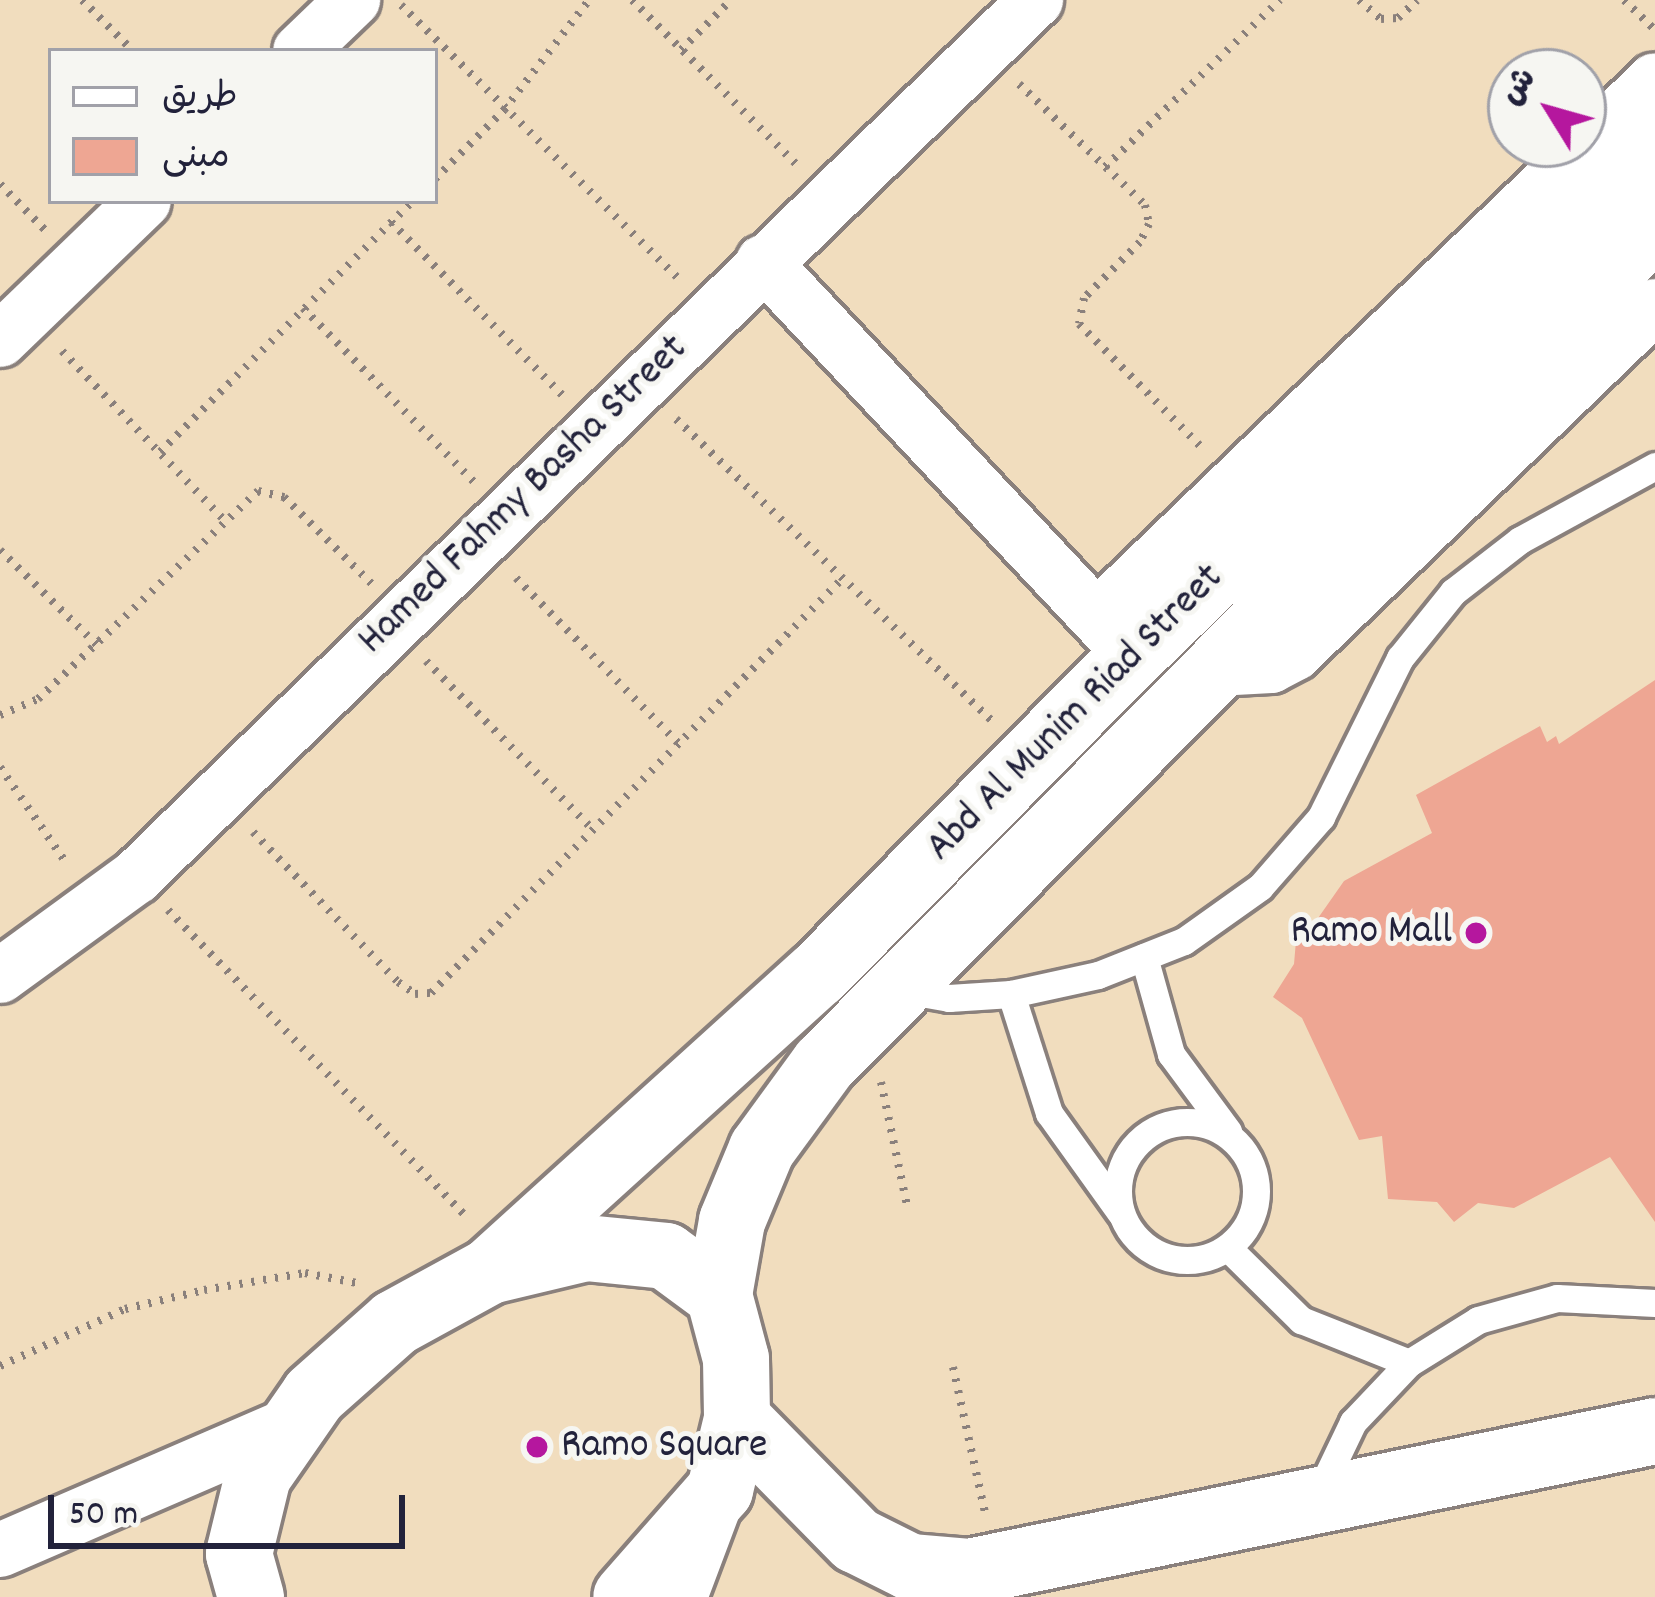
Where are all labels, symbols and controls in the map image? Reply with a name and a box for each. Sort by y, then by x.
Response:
legend [48,48,438,204]
north arrow [1487,48,1607,168]
text: ش [1491,59,1550,116]
text: طريق [162,73,238,125]
text: مبنى [162,133,230,185]
street label: Hamed Fahmy Basha Street [349,325,699,667]
street label: Abd Al Munim Riad Street [917,555,1235,873]
place label: Ramo Mall [1290,908,1452,958]
marker: Ramo Mall [1463,920,1489,946]
place label: Ramo Square [561,1422,767,1472]
marker: Ramo Square [524,1434,550,1460]
scale bar [54,1471,411,1545]
text: 50 m [69,1490,138,1542]

